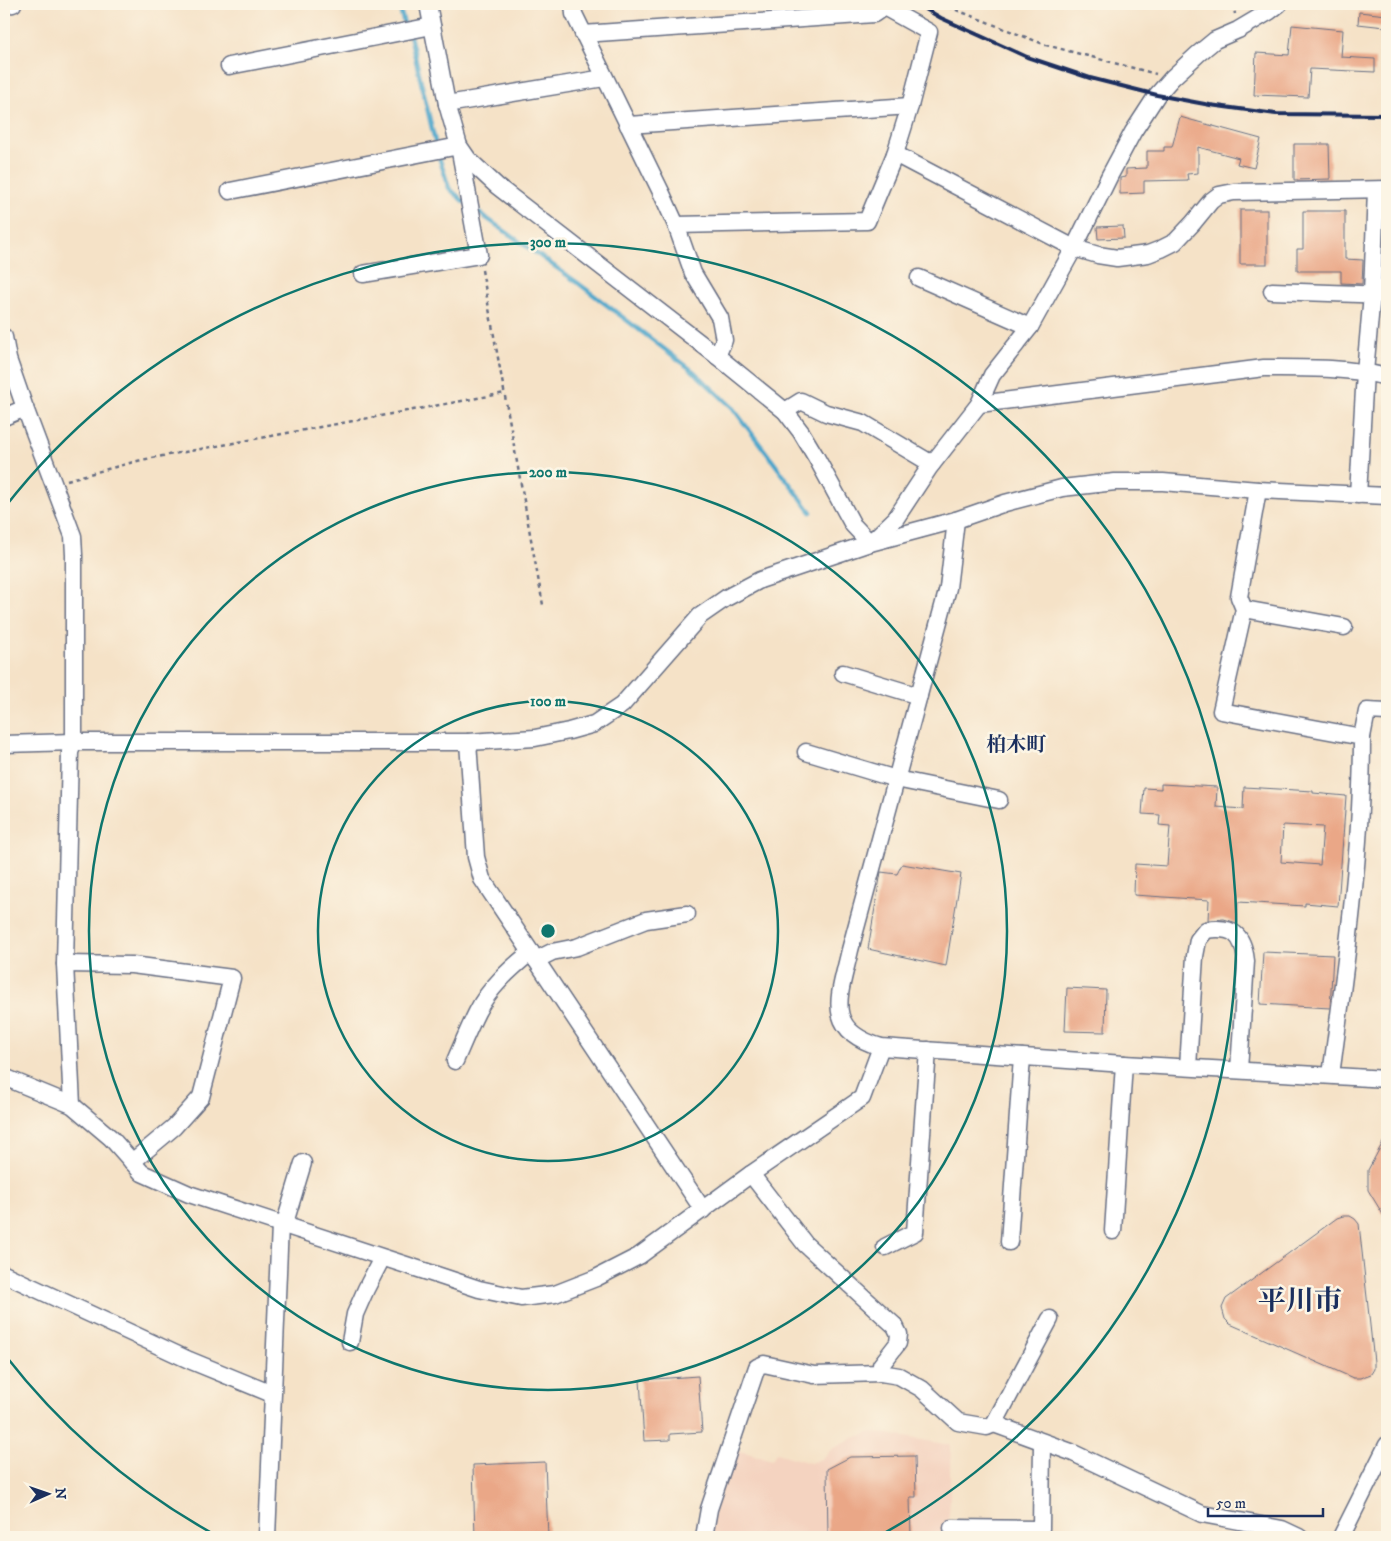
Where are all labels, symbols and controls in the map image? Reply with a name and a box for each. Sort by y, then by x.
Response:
text: 300 m [530,233,567,252]
text: 200 m [529,463,568,482]
text: 100 m [530,692,567,711]
district label: 柏木町 [986,733,1047,758]
centre of rings [539,922,557,940]
district label: 平川市 [1258,1284,1342,1319]
north arrow [22,1468,72,1518]
scale bar [1208,1486,1324,1518]
text: N [51,1488,69,1500]
text: 50 m [1216,1494,1246,1513]

